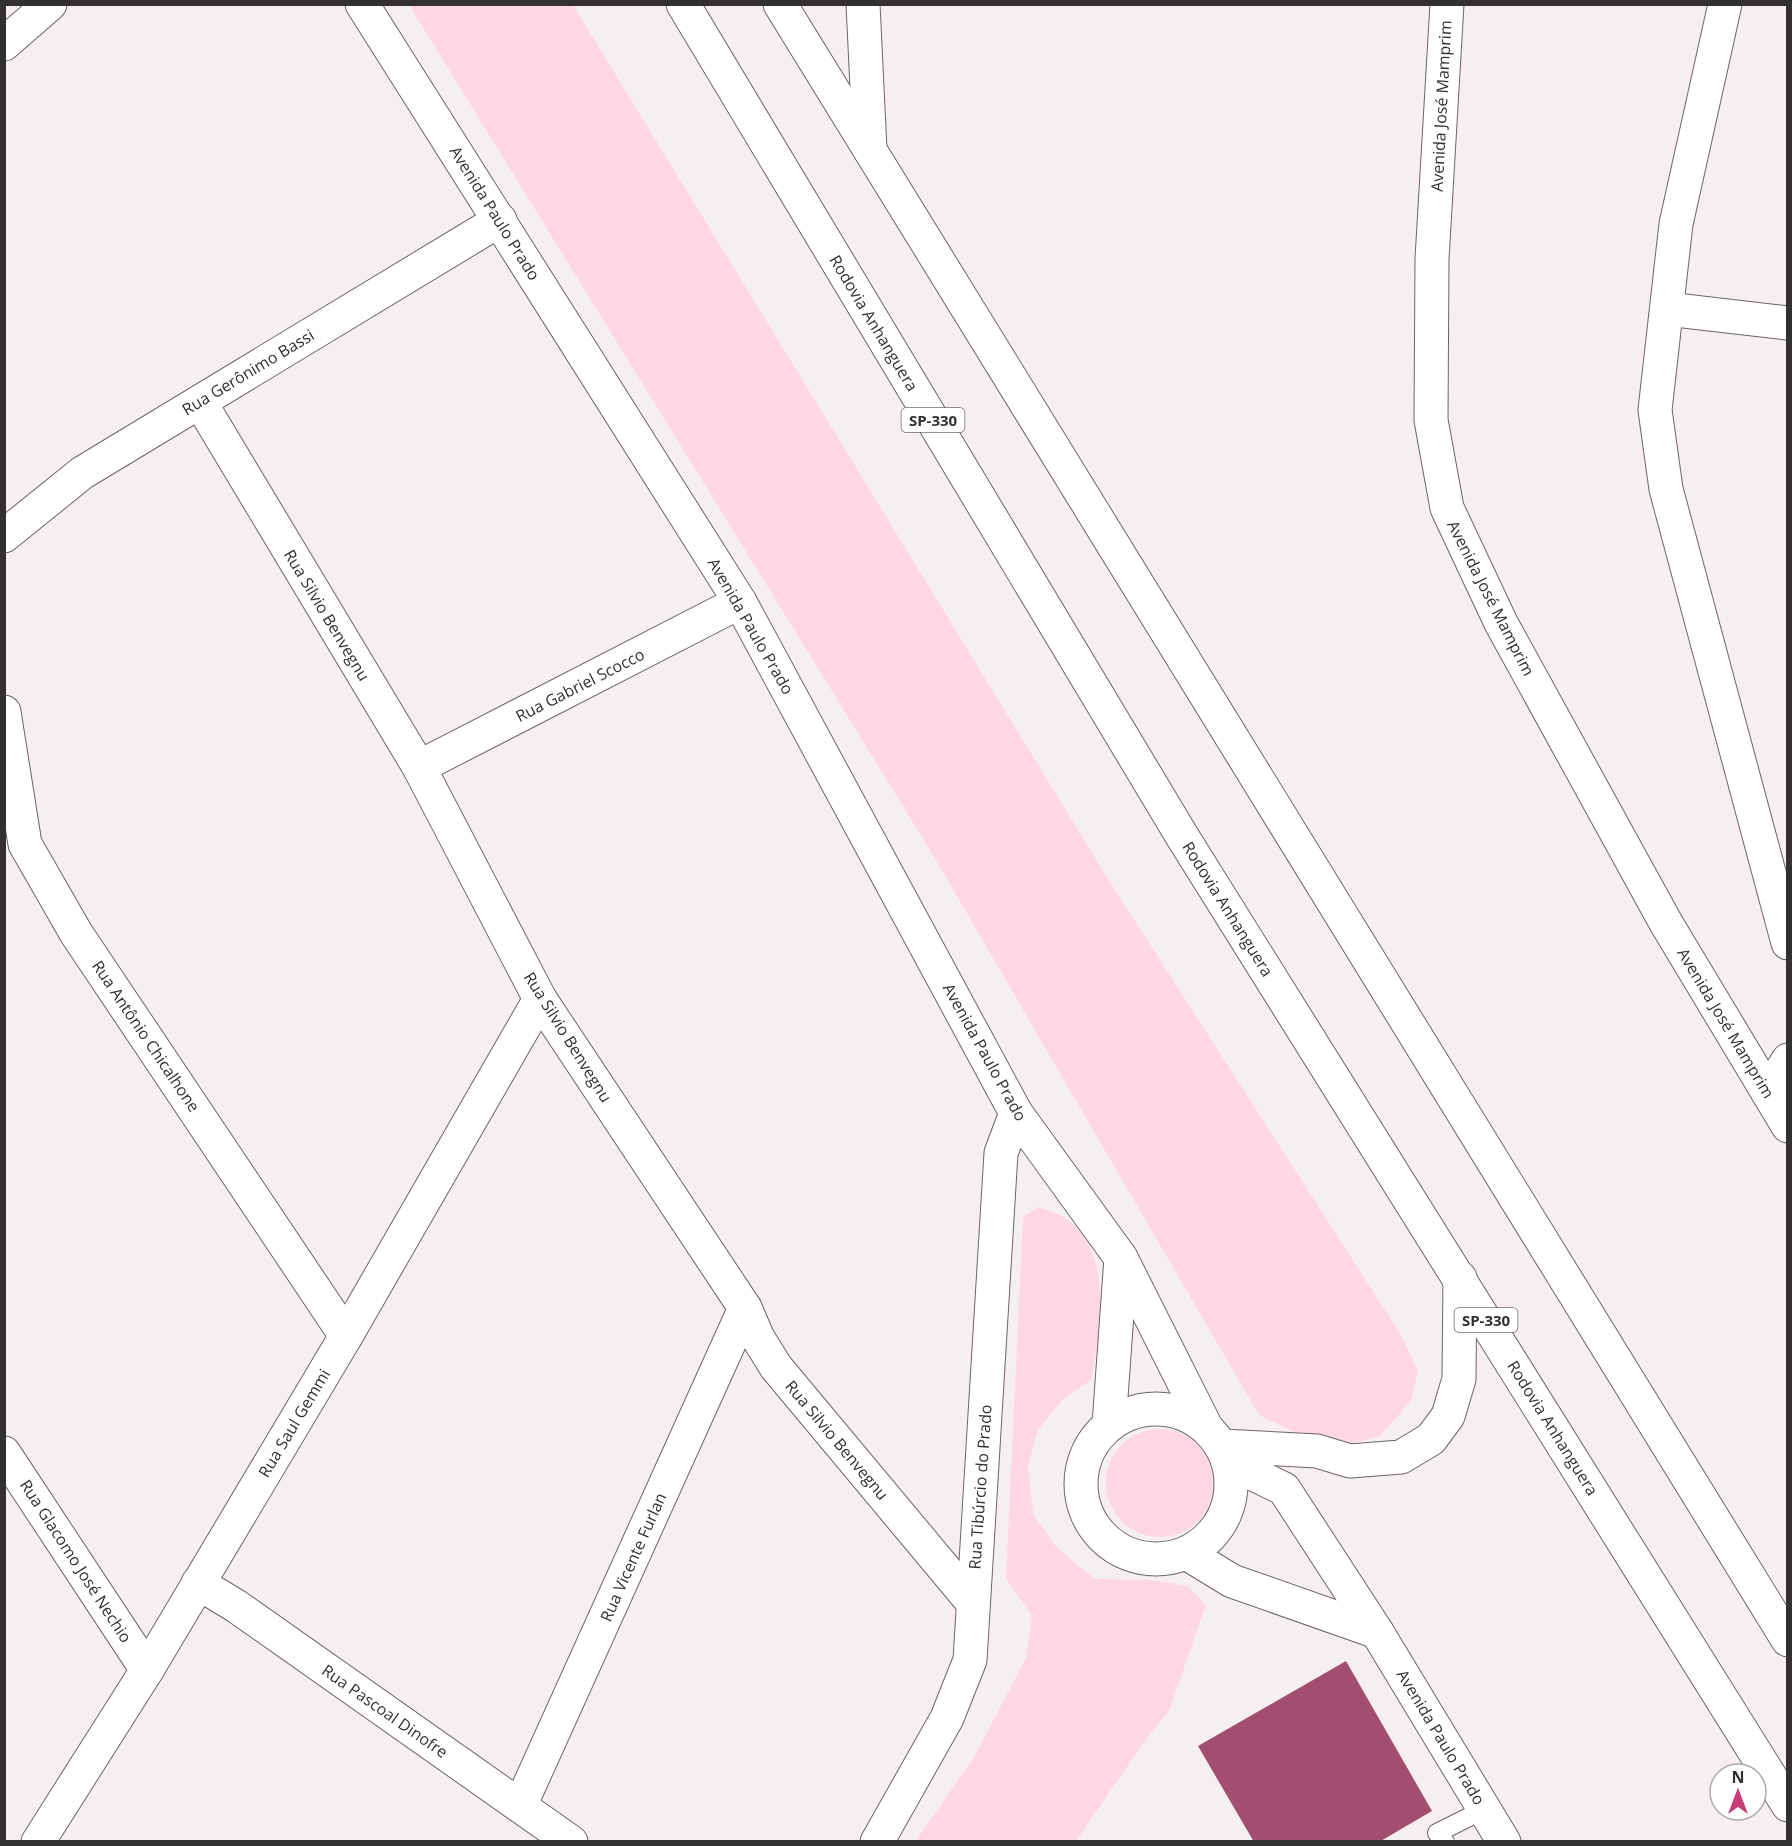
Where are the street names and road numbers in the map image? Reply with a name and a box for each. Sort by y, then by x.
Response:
street label: Avenida José Mamprim [1426,20,1456,192]
street label: Avenida Paulo Prado [445,142,545,284]
street label: Rodovia Anhanguera [825,251,923,395]
street label: Rua Gerônimo Bassi [178,324,318,420]
road number: SP-330 [902,408,964,432]
street label: Avenida José Mamprim [1442,516,1540,680]
street label: Rua Silvio Benvegnu [279,545,375,685]
street label: Avenida Paulo Prado [703,554,799,698]
street label: Rua Gabriel Scocco [512,643,648,727]
street label: Rodovia Anhanguera [1178,837,1278,981]
street label: Avenida José Mamprim [1672,944,1780,1102]
street label: Rua Antônio Chicalhone [87,956,205,1116]
street label: Rua Silvio Benvegnu [519,968,617,1106]
street label: Avenida Paulo Prado [938,979,1032,1125]
road number: SP-330 [1454,1308,1518,1332]
street label: Rodovia Anhanguera [1503,1356,1603,1500]
street label: Rua Saul Gemmi [253,1365,335,1481]
street label: Rua Silvio Benvegnu [780,1376,894,1504]
street label: Rua Tibúrcio do Prado [963,1404,997,1570]
street label: Rua Glacomo José Nechio [15,1475,137,1647]
street label: Rua Vicente Furlan [595,1489,671,1625]
street label: Rua Pascoal Dinofre [318,1659,452,1763]
street label: Avenida Paulo Prado [1392,1665,1490,1809]

